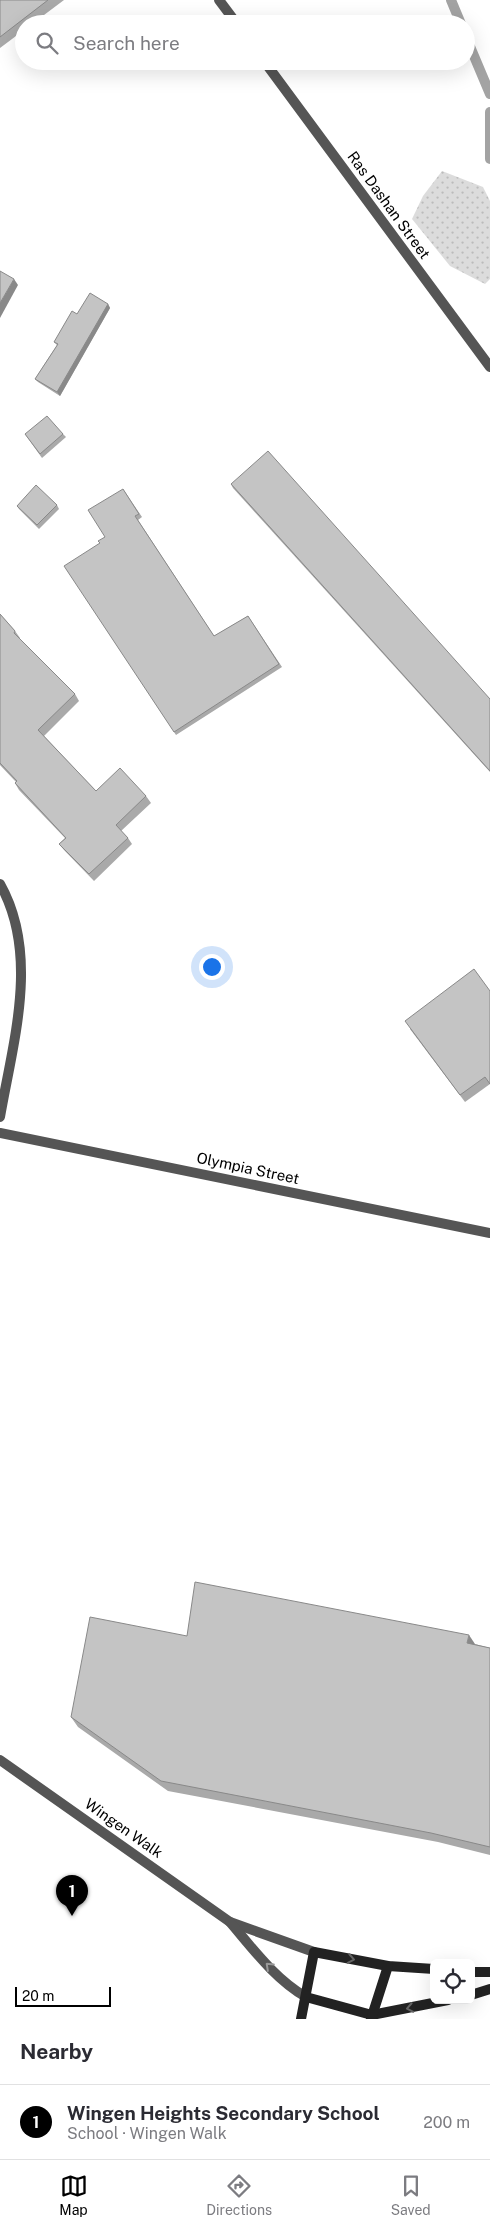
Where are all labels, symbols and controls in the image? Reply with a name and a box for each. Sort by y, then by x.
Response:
search box [15,15,475,70]
icon: search [33,29,61,57]
text: Search here [73,32,180,54]
street label: Ras Dashan Street [344,148,434,262]
your location [199,954,225,980]
street label: Olympia Street [195,1149,301,1187]
street label: Wingen Walk [82,1795,166,1861]
pin: 1 [56,1875,88,1916]
one-way arrow [347,1954,355,1964]
map controls [430,1959,475,2004]
button: locate [430,1959,475,2004]
one-way arrow [265,1963,274,1972]
scale bar [15,1984,111,2007]
text: 20 m [22,1988,54,2004]
one-way arrow [406,2002,415,2013]
text: Nearby [20,2039,93,2064]
text: Wingen Heights Secondary School [67,2102,380,2124]
text: 1 [33,2113,39,2132]
text: 200 m [423,2113,470,2132]
text: School · Wingen Walk [67,2124,227,2143]
tab: Map [59,2172,88,2218]
tab: Directions [206,2172,272,2218]
tab: Saved [391,2172,431,2218]

